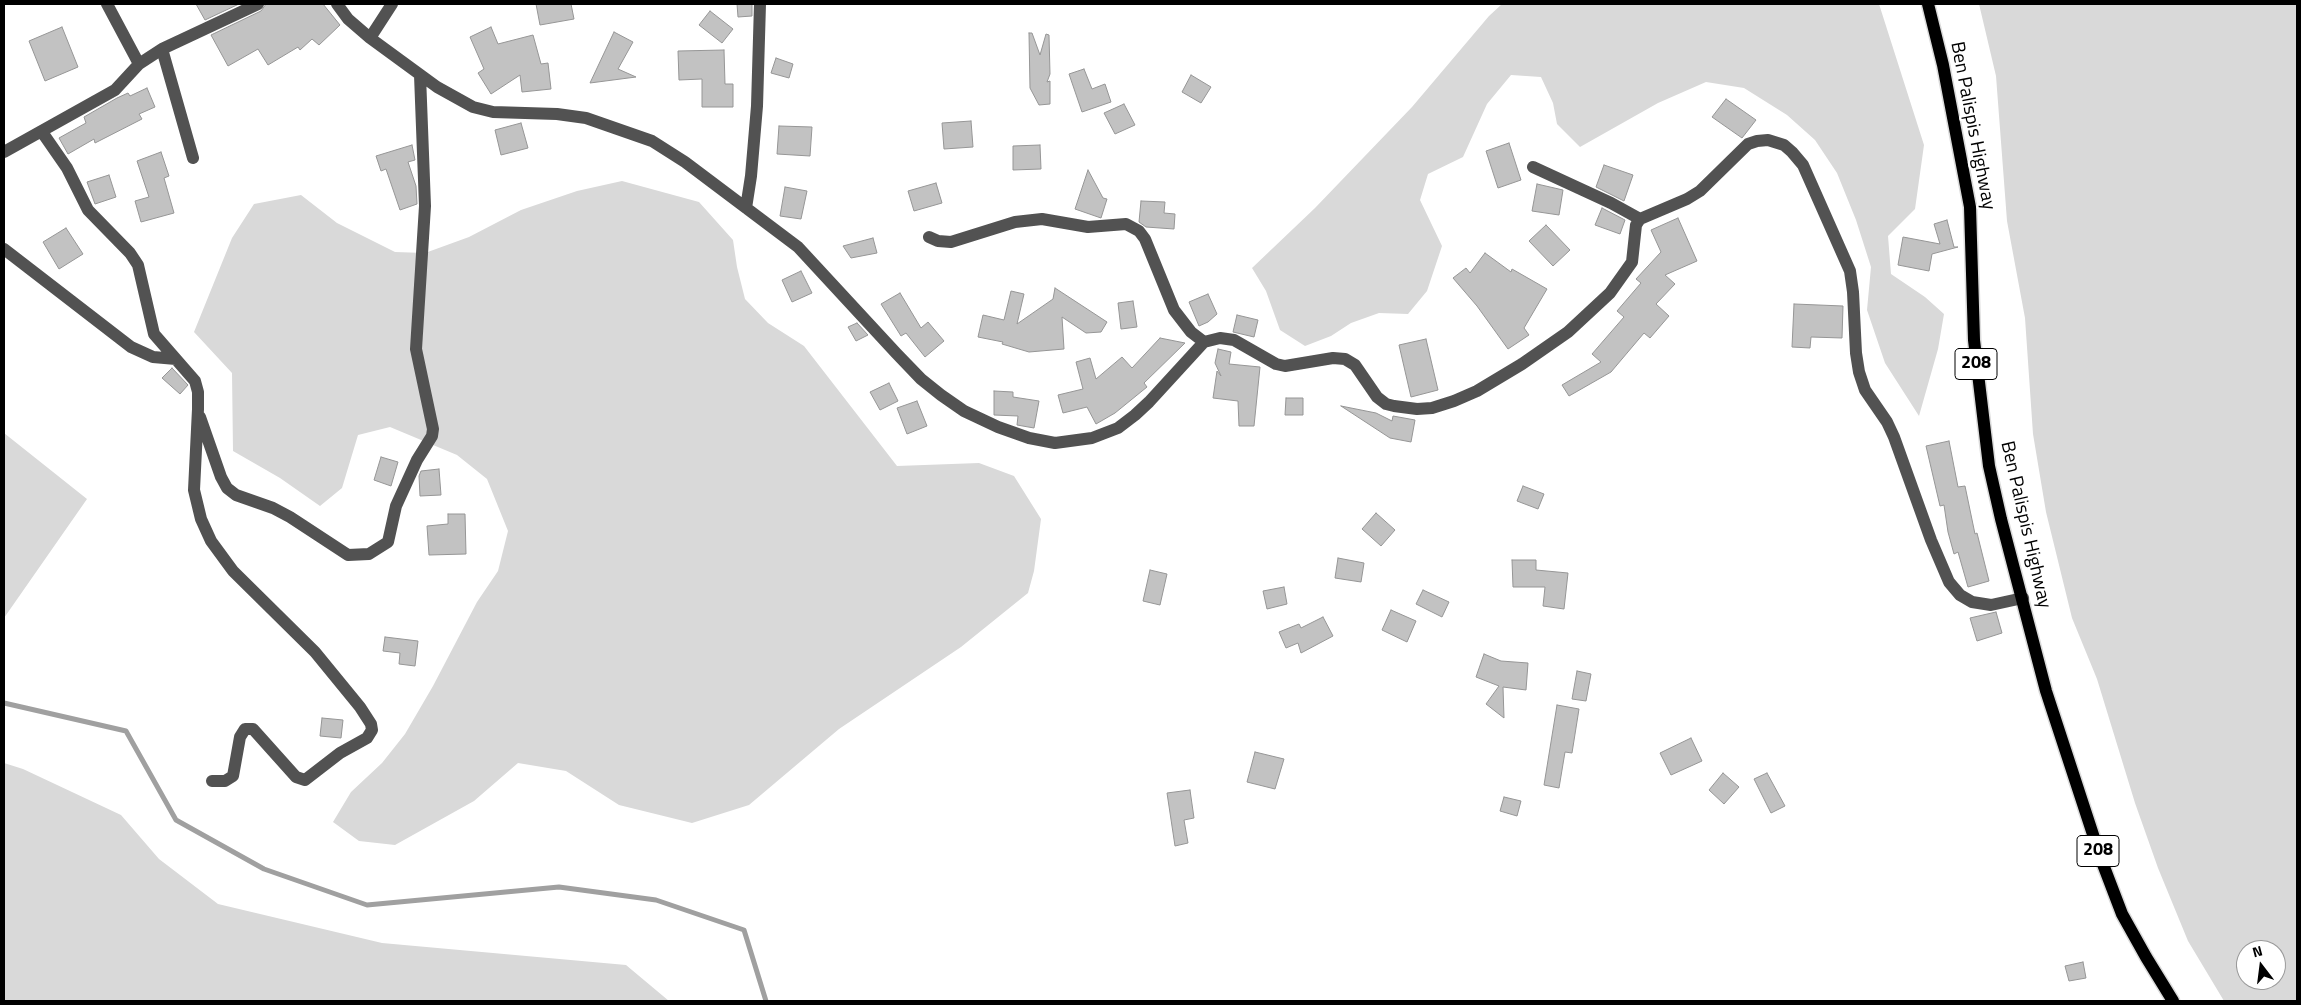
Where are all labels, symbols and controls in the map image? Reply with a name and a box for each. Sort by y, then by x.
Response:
street label: Ben Palispis Highway [1945,40,1999,212]
road number: 208 [1955,348,1997,379]
street label: Ben Palispis Highway [1995,439,2055,611]
road number: 208 [2077,836,2119,866]
north arrow [2236,940,2286,990]
text: N [2250,940,2265,962]

